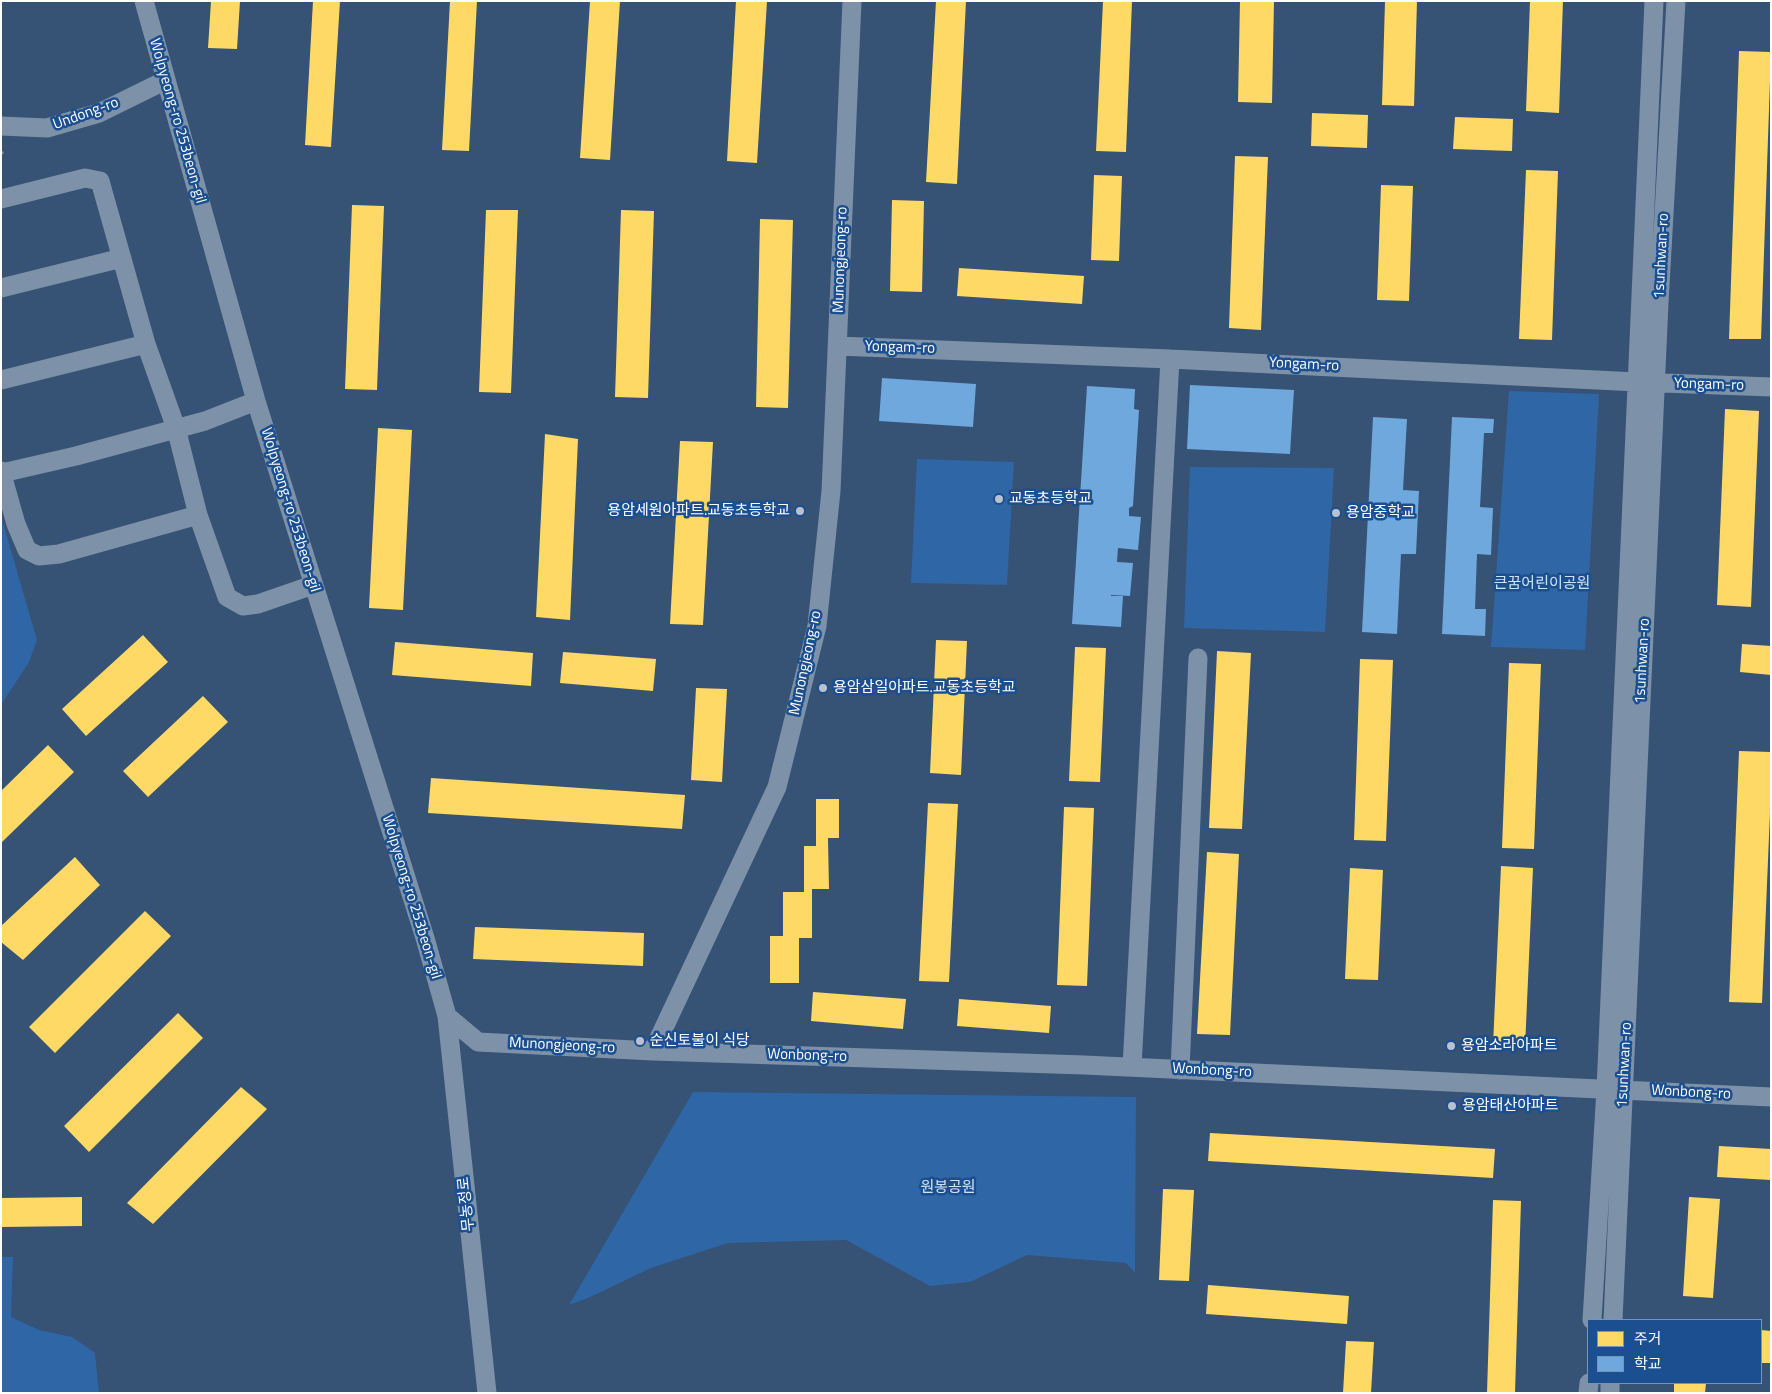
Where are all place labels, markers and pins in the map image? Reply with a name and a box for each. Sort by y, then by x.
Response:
place label: 교동초등학교 [1009,490,1092,508]
marker: 교동초등학교 [993,493,1005,505]
place label: 용암세원아파트.교동초등학교 [607,502,790,520]
place label: 용암중학교 [1346,504,1415,522]
marker: 용암세원아파트.교동초등학교 [794,505,806,517]
marker: 용암중학교 [1330,507,1342,519]
place label: 용암삼일아파트.교동초등학교 [833,679,1016,697]
marker: 용암삼일아파트.교동초등학교 [817,682,829,694]
place label: 순신토불이 식당 [650,1032,750,1050]
marker: 순신토불이 식당 [634,1035,646,1047]
place label: 용암소라아파트 [1461,1037,1558,1055]
marker: 용암소라아파트 [1445,1040,1457,1052]
place label: 용암태산아파트 [1462,1097,1559,1115]
marker: 용암태산아파트 [1446,1100,1458,1112]

